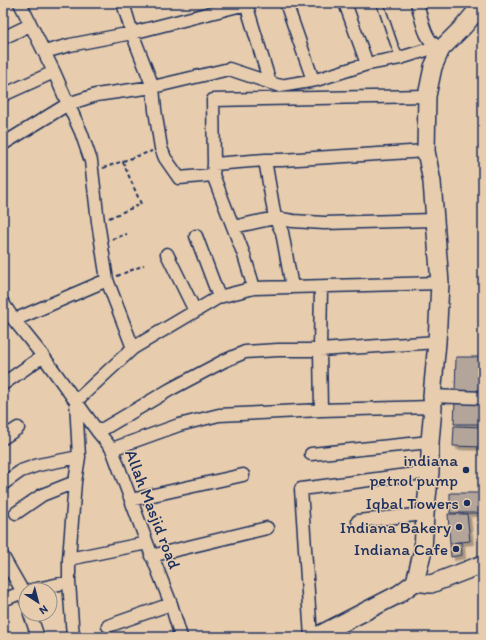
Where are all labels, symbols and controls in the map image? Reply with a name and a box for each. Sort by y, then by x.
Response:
street label: Allah Masjid road [121,447,185,571]
place label: indiana petrol pump [369,450,458,490]
marker: indiana petrol pump [461,465,471,475]
place label: Iqbal Towers [366,493,459,513]
marker: Iqbal Towers [462,498,472,508]
place label: Indiana Bakery [340,517,451,537]
marker: Indiana Bakery [454,522,464,532]
place label: Indiana Cafe [354,539,448,559]
marker: Indiana Cafe [451,544,461,554]
north arrow [18,582,58,622]
text: N [37,602,50,617]

